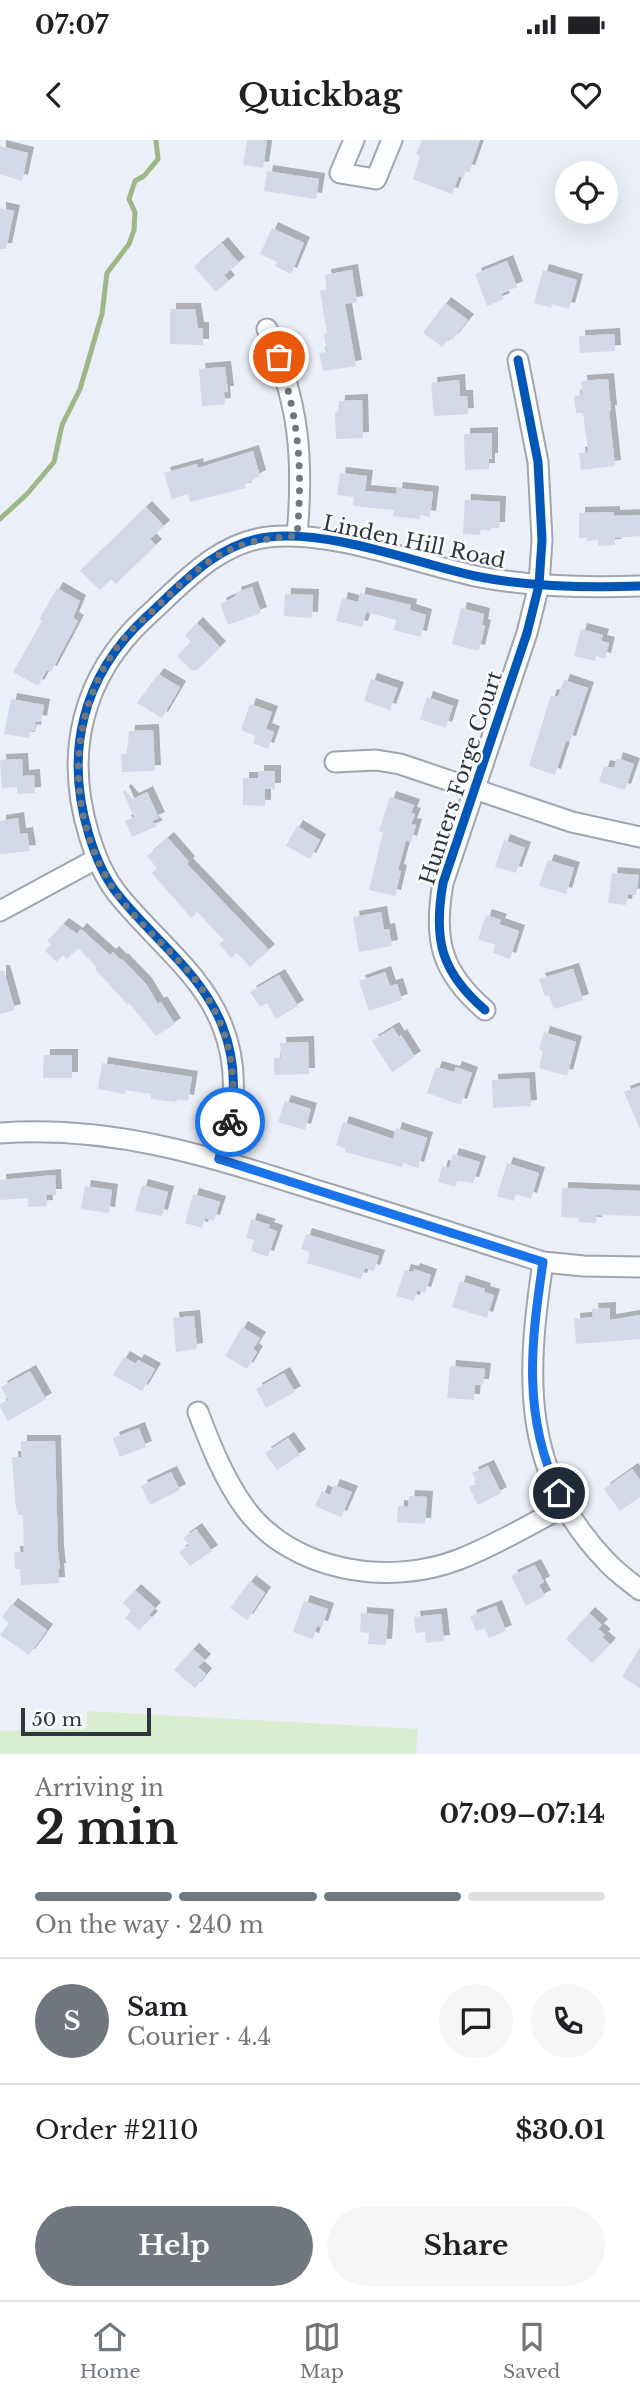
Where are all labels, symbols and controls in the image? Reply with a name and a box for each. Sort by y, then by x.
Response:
text: 07:07 [35,9,108,41]
text: Quickbag [238,75,402,115]
icon: back [35,76,73,114]
icon: heart [567,76,605,114]
map controls [555,161,618,224]
button: locate [555,161,618,224]
pin [249,327,309,387]
icon: bag [260,338,298,376]
street label: Linden Hill Road [320,510,508,574]
street label: Hunters Forge Court [414,668,508,888]
courier [195,1087,265,1157]
icon: bike [211,1103,249,1141]
pin [529,1463,589,1523]
icon: home [540,1474,578,1512]
scale bar [21,1705,150,1737]
text: 50 m [32,1708,82,1731]
text: Arriving in [35,1774,164,1802]
text: 07:09–07:14 [439,1798,605,1830]
text: 2 min [35,1799,178,1856]
text: On the way · 240 m [35,1911,264,1939]
button: chat [439,1984,513,2058]
button: phone [531,1984,605,2058]
text: Sam [127,1991,188,2023]
text: S [63,2005,81,2037]
text: Courier · 4.4 [127,2023,271,2051]
text: Order #2110 [35,2114,198,2146]
text: $30.01 [515,2114,605,2146]
button: Help [35,2206,313,2286]
button: Share [327,2206,605,2286]
tab: Home [80,2318,140,2383]
tab: Map [300,2318,344,2383]
tab: Saved [503,2318,560,2383]

